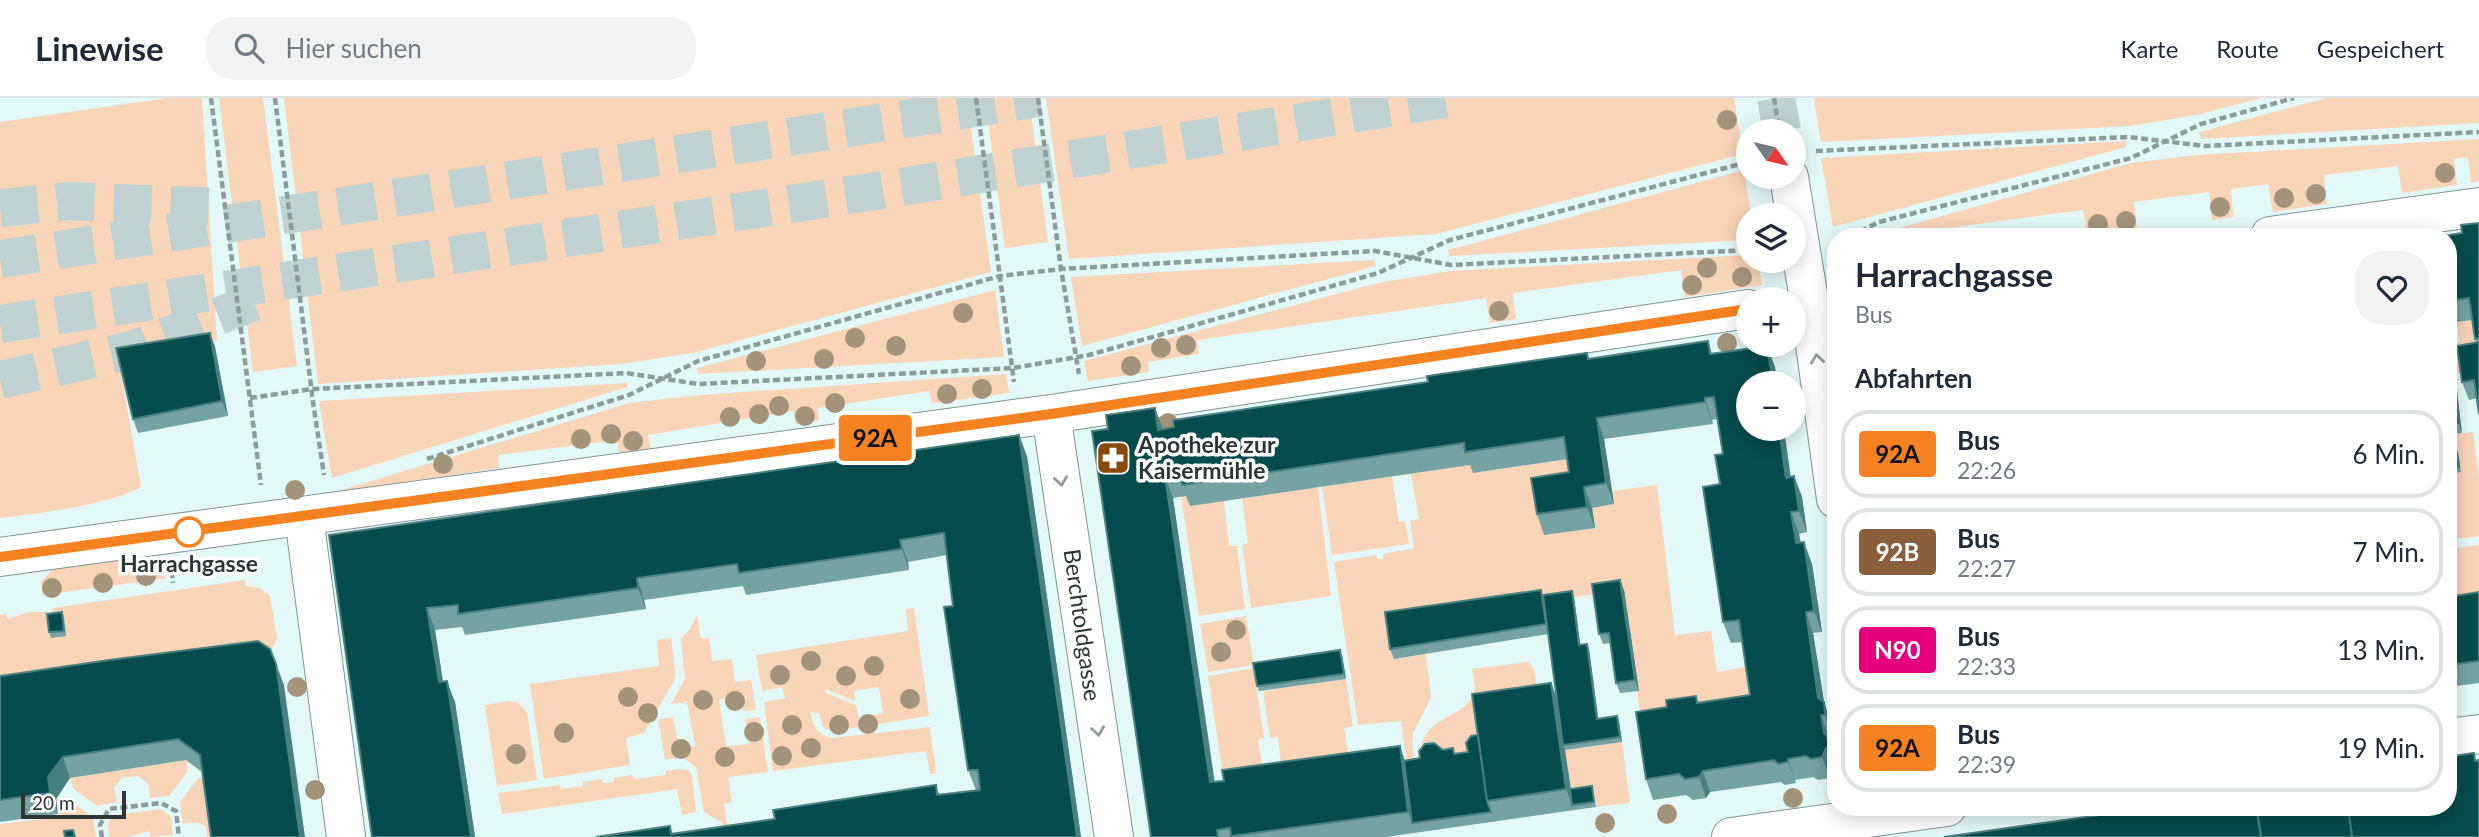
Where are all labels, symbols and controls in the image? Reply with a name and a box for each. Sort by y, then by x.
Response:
search box [206,17,696,80]
text: Linewise [35,28,164,68]
icon: search [230,29,268,67]
text: Hier suchen [286,32,422,64]
text: Karte [2121,34,2178,63]
text: Route [2216,34,2279,63]
text: Gespeichert [2317,34,2444,63]
north arrow [1736,119,1806,189]
map controls [1736,119,1806,441]
button: layers [1736,203,1806,273]
button: heart [2355,251,2429,325]
text: Harrachgasse [1855,254,2053,294]
button: + [1736,287,1806,357]
text: Bus [1855,300,1892,328]
one-way arrow [1810,353,1825,365]
text: Abfahrten [1855,362,1973,394]
button: − [1736,371,1806,441]
line badge: 92A [835,415,915,461]
text: 92A [853,423,897,452]
text: Bus [1957,424,2000,456]
place label: Apotheke zur Kaisermühle [1137,430,1276,484]
text: 6 Min. [2352,438,2425,470]
pharmacy icon: Apotheke zur Kaisermühle [1094,439,1132,477]
text: 92A [1875,439,1920,468]
text: 22:26 [1957,456,2016,484]
one-way arrow [1053,475,1068,487]
marker: Harrachgasse [174,517,204,547]
text: Bus [1957,522,2000,554]
text: 7 Min. [2352,536,2425,568]
text: 92B [1876,537,1919,566]
street label: Berchtoldgasse [1058,547,1108,703]
place label: Harrachgasse [120,549,258,577]
text: 22:27 [1957,554,2016,582]
text: Bus [1957,620,2000,652]
text: 13 Min. [2337,634,2425,666]
text: N90 [1874,635,1921,664]
text: 22:33 [1957,652,2016,680]
text: Bus [1957,718,2000,750]
one-way arrow [1090,725,1105,737]
text: 19 Min. [2337,732,2425,764]
text: 92A [1875,733,1920,762]
text: 22:39 [1957,750,2016,778]
scale bar [21,788,126,820]
text: 20 m [32,791,75,814]

